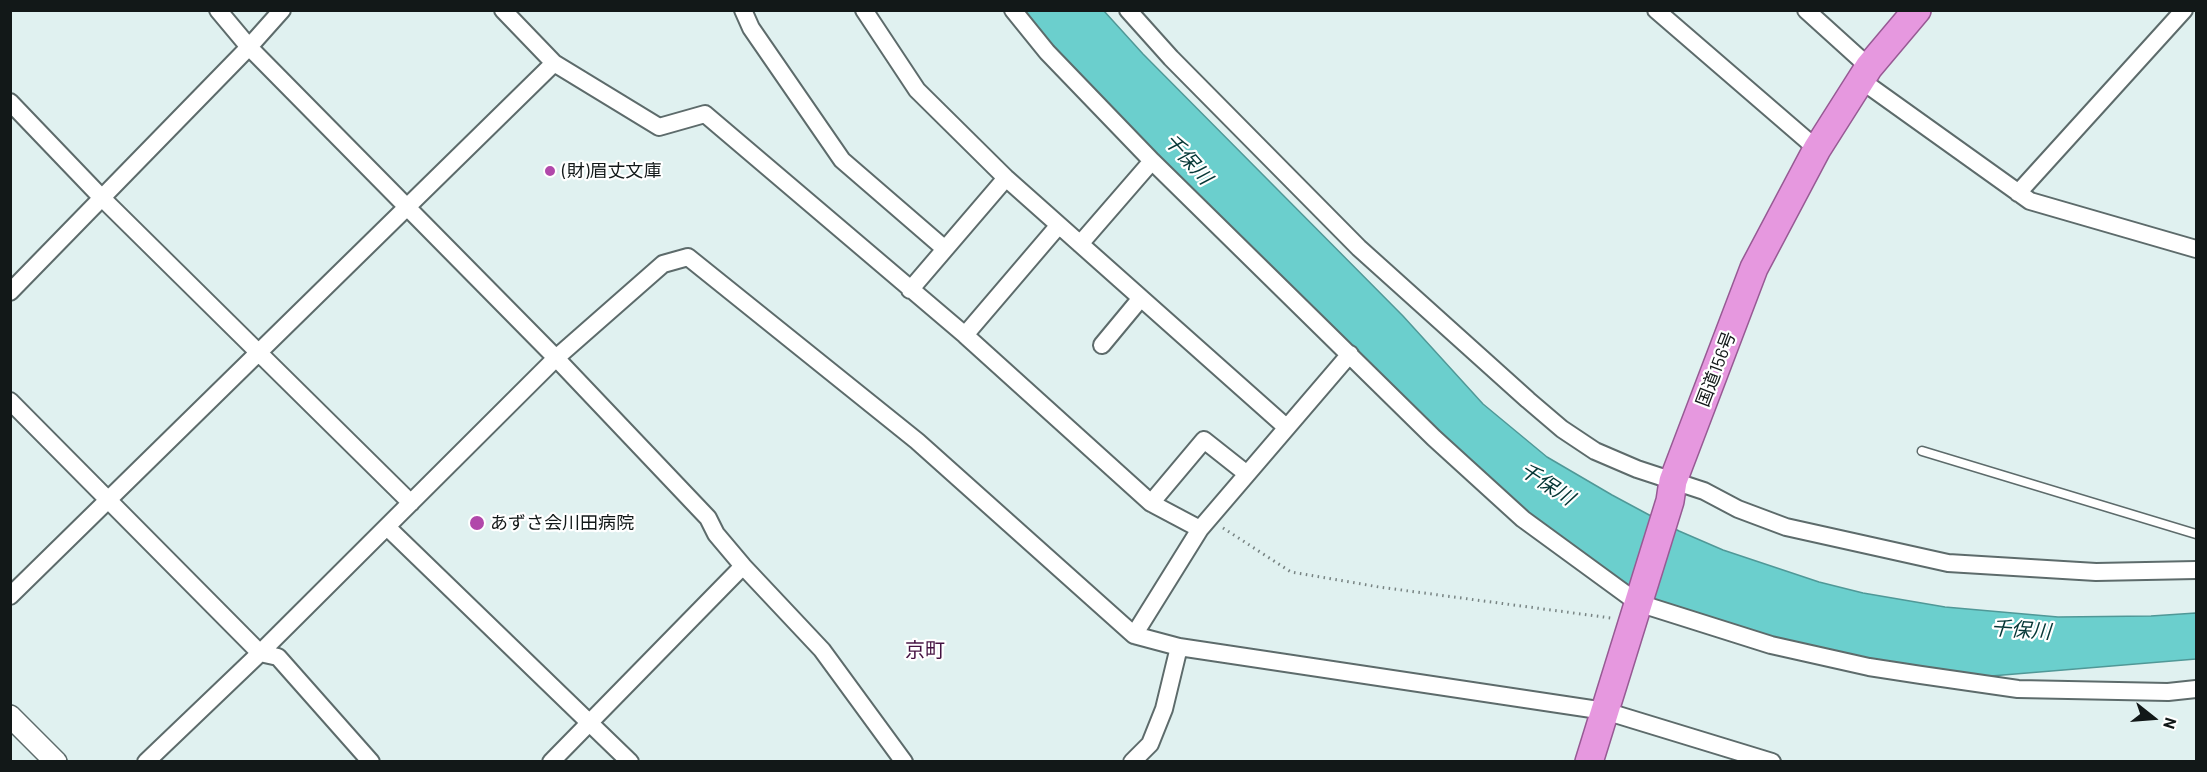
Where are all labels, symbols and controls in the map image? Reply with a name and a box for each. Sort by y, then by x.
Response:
water label: 千保川 [1159,129,1217,189]
place label: (財)眉丈文庫 [562,160,661,182]
marker: (財)眉丈文庫 [543,164,557,178]
street label: 国道156号 [1692,328,1740,410]
water label: 千保川 [1515,458,1579,510]
place label: あずさ会川田病院 [490,512,634,534]
marker: あずさ会川田病院 [468,514,486,532]
water label: 千保川 [1990,616,2052,644]
district label: 京町 [905,638,945,662]
north arrow [2123,688,2183,748]
text: N [2160,716,2181,731]

